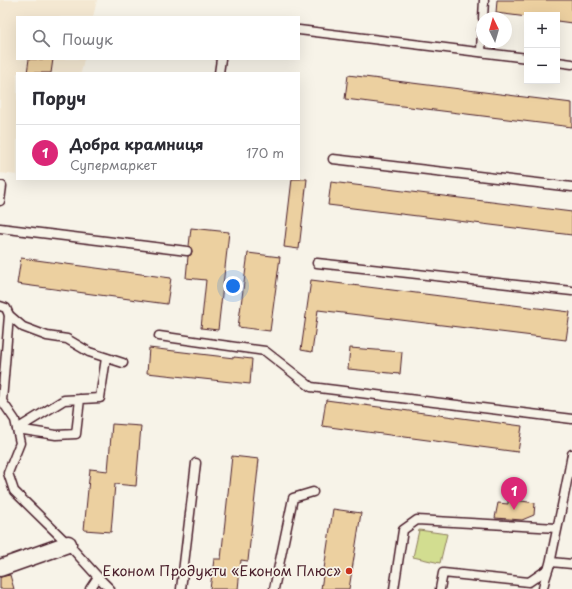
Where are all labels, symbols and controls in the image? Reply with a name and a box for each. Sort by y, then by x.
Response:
north arrow [476,12,512,48]
map controls [524,12,560,84]
button: + [524,12,560,48]
search box [16,16,300,60]
icon: search [30,27,52,49]
text: Пошук [62,27,113,50]
button: − [524,48,560,84]
text: Поруч [32,85,86,111]
text: Добра крамниця [70,132,204,155]
text: 1 [42,143,48,162]
text: 170 m [246,143,284,162]
text: Супермаркет [70,155,157,174]
your location [223,276,243,296]
pin: 1 [501,477,527,510]
place label: Економ Продукти «Економ Плюс» [103,560,341,581]
marker: Економ Продукти «Економ Плюс» [344,566,354,576]

